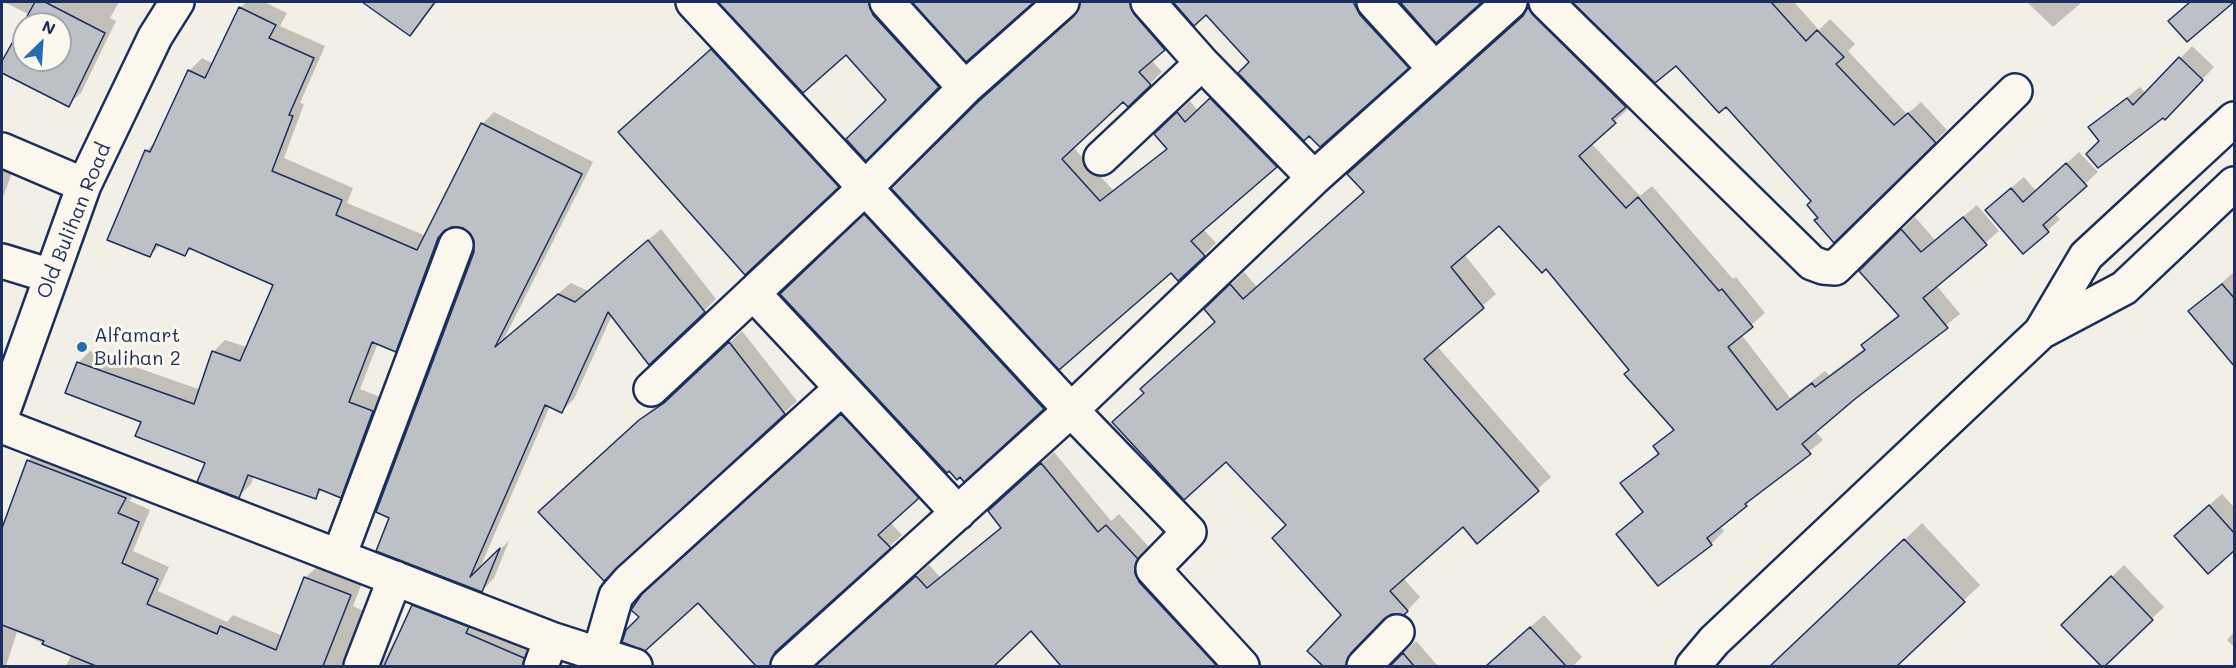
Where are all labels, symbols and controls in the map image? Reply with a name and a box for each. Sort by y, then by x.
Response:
north arrow [12,12,72,72]
text: N [39,15,59,39]
street label: Old Bulihan Road [32,140,116,302]
place label: Alfamart Bulihan 2 [94,324,181,371]
marker: Alfamart Bulihan 2 [75,340,89,354]

